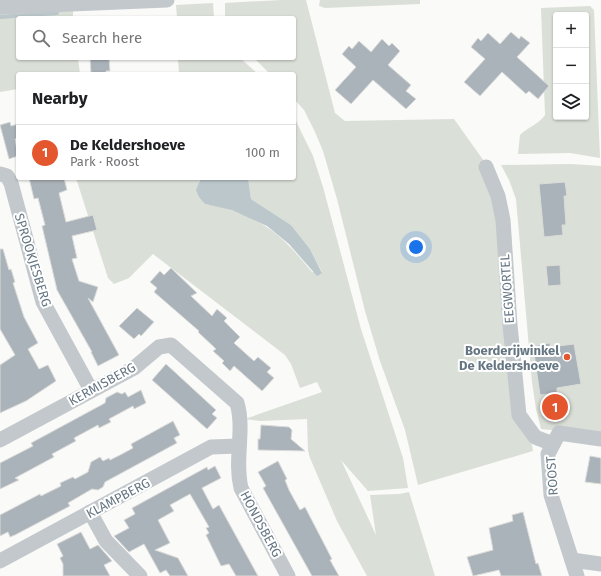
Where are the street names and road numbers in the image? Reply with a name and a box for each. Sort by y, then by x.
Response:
street label: SPROOKJESBERG [12,212,54,308]
street label: EEGWORTEL [497,253,517,324]
street label: KERMISBERG [66,359,138,409]
street label: ROOST [543,456,561,496]
street label: KLAMPBERG [84,475,152,521]
street label: HONDSBERG [237,488,285,560]

